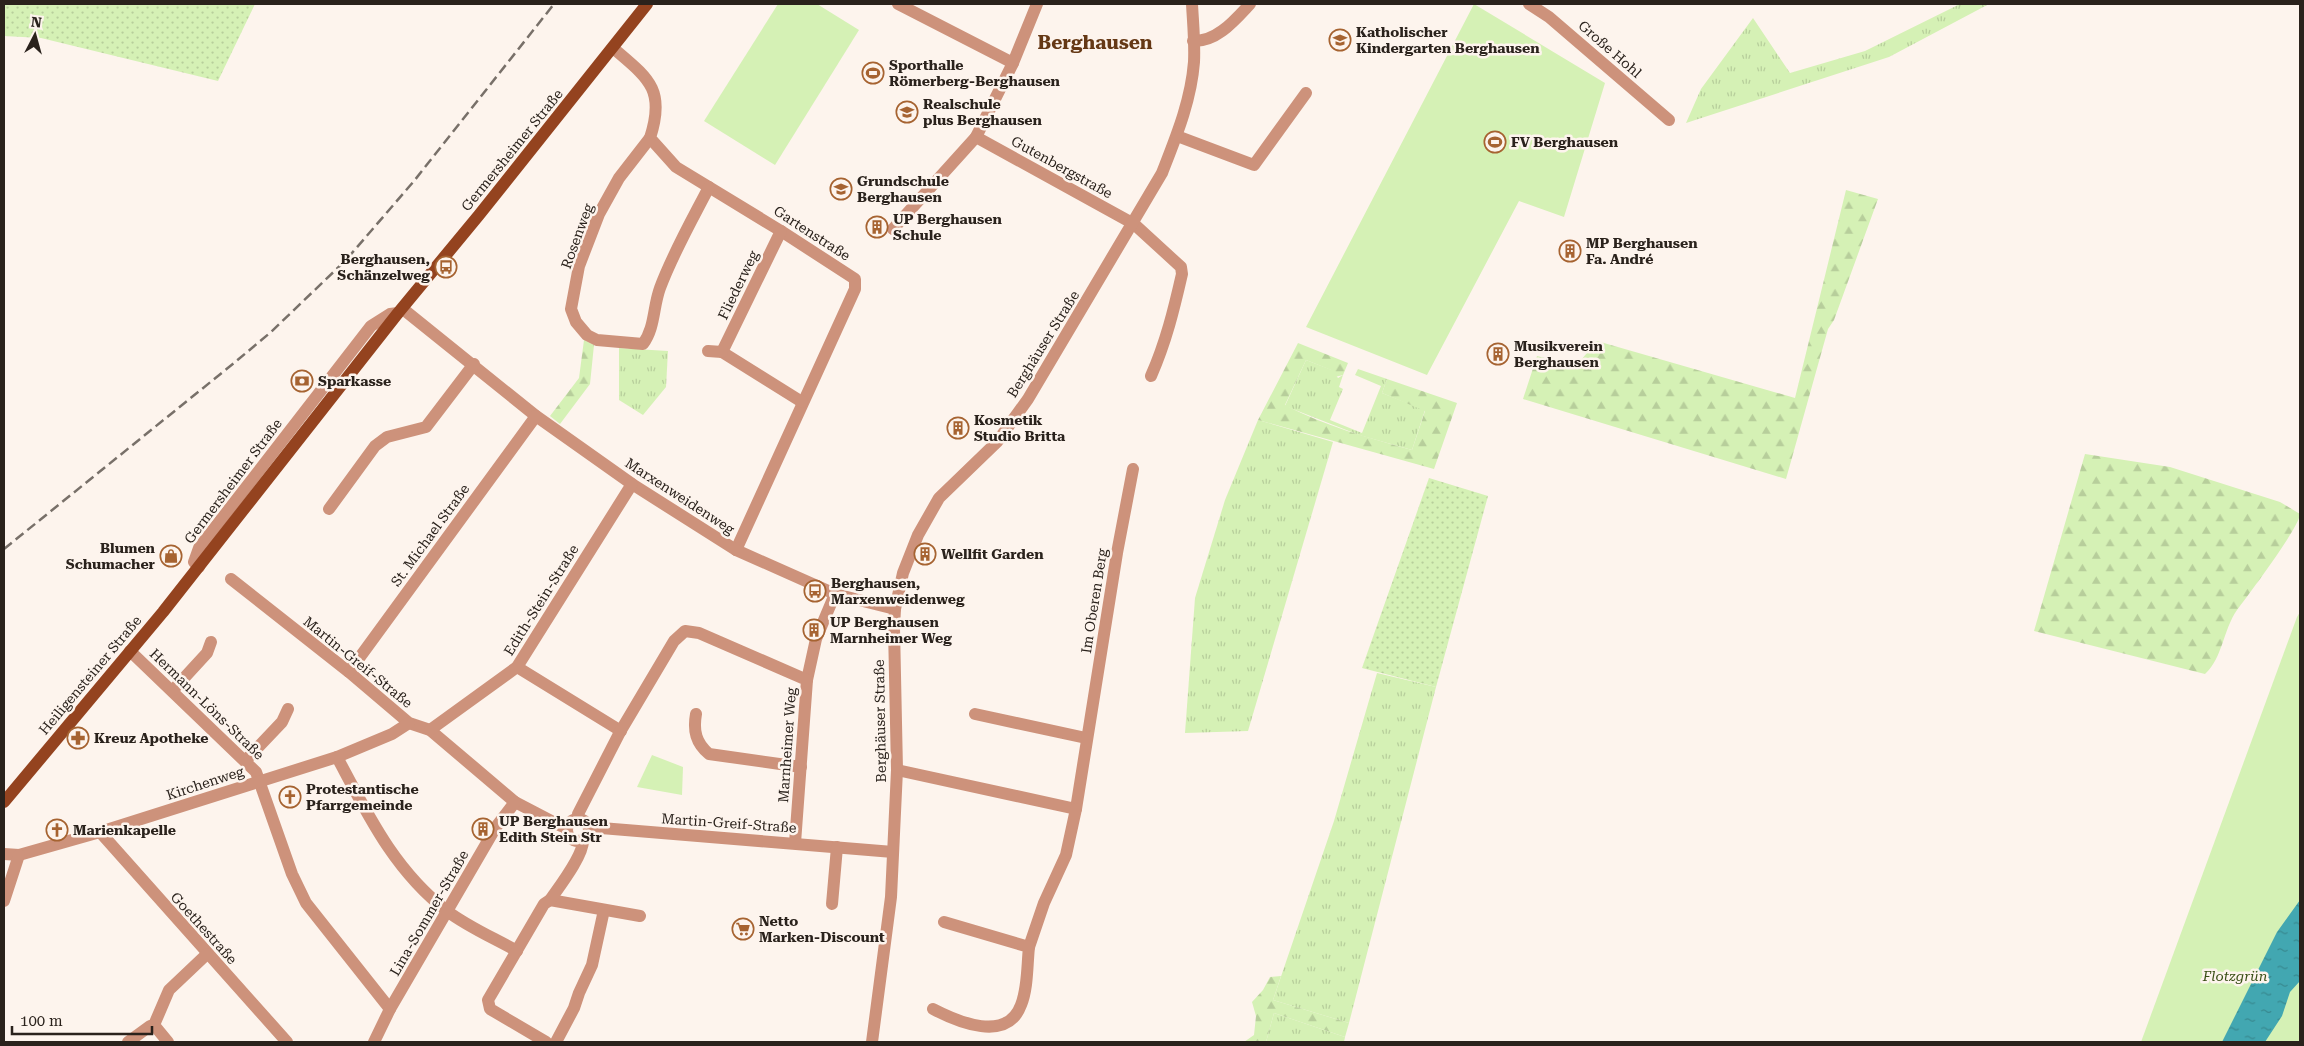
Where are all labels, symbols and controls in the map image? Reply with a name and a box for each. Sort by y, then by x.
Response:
north arrow [10,10,60,60]
text: N [30,14,43,31]
street label: Große Hohl [1575,17,1645,81]
place label: Katholischer Kindergarten Berghausen [1356,24,1540,56]
school or university icon: Katholischer Kindergarten Berghausen [1328,28,1352,52]
district label: Berghausen [1037,31,1153,54]
place label: Sporthalle Römerberg-Berghausen [889,57,1061,89]
sports icon: Sporthalle Römerberg-Berghausen [861,61,885,85]
street label: Germersheimer Straße [458,86,566,214]
place label: Realschule plus Berghausen [923,96,1043,128]
school or university icon: Realschule plus Berghausen [895,100,919,124]
sports icon: FV Berghausen [1483,130,1507,154]
street label: Gutenbergstraße [1009,133,1116,202]
place label: FV Berghausen [1511,134,1619,150]
place label: Grundschule Berghausen [857,173,949,205]
school or university icon: Grundschule Berghausen [829,177,853,201]
street label: Rosenweg [558,201,596,271]
street label: Gartenstraße [771,202,853,264]
place label: UP Berghausen Schule [893,211,1002,243]
building icon: UP Berghausen Schule [865,215,889,239]
place label: MP Berghausen Fa. André [1586,235,1698,267]
building icon: MP Berghausen Fa. André [1558,239,1582,263]
street label: Fliederweg [714,248,762,322]
place label: Berghausen, Schänzelweg [337,251,430,283]
bus stop icon: Berghausen, Schänzelweg [434,255,458,279]
street label: Berghäuser Straße [1004,287,1083,400]
place label: Musikverein Berghausen [1514,338,1603,370]
building icon: Musikverein Berghausen [1486,342,1510,366]
bank icon: Sparkasse [290,369,314,393]
place label: Sparkasse [318,373,391,389]
place label: Kosmetik Studio Britta [974,412,1066,444]
street label: Germersheimer Straße [181,415,285,546]
building icon: Kosmetik Studio Britta [946,416,970,440]
street label: Marxenweidenweg [622,455,738,537]
street label: St. Michael Straße [388,481,473,589]
place label: Blumen Schumacher [66,540,156,572]
street label: Edith-Stein-Straße [500,541,582,658]
building icon: Wellfit Garden [913,542,937,566]
shop icon: Blumen Schumacher [159,544,183,568]
place label: Wellfit Garden [941,546,1044,562]
street label: Im Oberen Berg [1078,547,1110,655]
place label: Berghausen, Marxenweidenweg [831,575,965,607]
bus stop icon: Berghausen, Marxenweidenweg [803,579,827,603]
street label: Heiligensteiner Straße [36,612,145,738]
street label: Martin-Greif-Straße [300,613,416,711]
place label: UP Berghausen Marnheimer Weg [830,614,952,646]
building icon: UP Berghausen Marnheimer Weg [802,618,826,642]
street label: Hermann-Löns-Straße [147,645,268,763]
street label: Berghäuser Straße [871,659,889,783]
street label: Marnheimer Weg [775,687,799,803]
pharmacy icon: Kreuz Apotheke [66,726,90,750]
place label: Kreuz Apotheke [94,730,209,746]
street label: Kirchenweg [164,763,246,803]
place label: Protestantische Pfarrgemeinde [306,781,419,813]
church icon: Protestantische Pfarrgemeinde [278,785,302,809]
street label: Martin-Greif-Straße [661,810,797,836]
place label: UP Berghausen Edith Stein Str [499,813,608,845]
building icon: UP Berghausen Edith Stein Str [471,817,495,841]
church icon: Marienkapelle [45,818,69,842]
place label: Marienkapelle [73,822,176,838]
street label: Lina-Sommer-Straße [387,847,472,979]
street label: Goethestraße [168,889,241,967]
place label: Netto Marken-Discount [759,913,885,945]
supermarket icon: Netto Marken-Discount [731,917,755,941]
park label: Flotzgrün [2202,968,2268,984]
scale bar [12,1004,152,1036]
text: 100 m [20,1012,63,1030]

